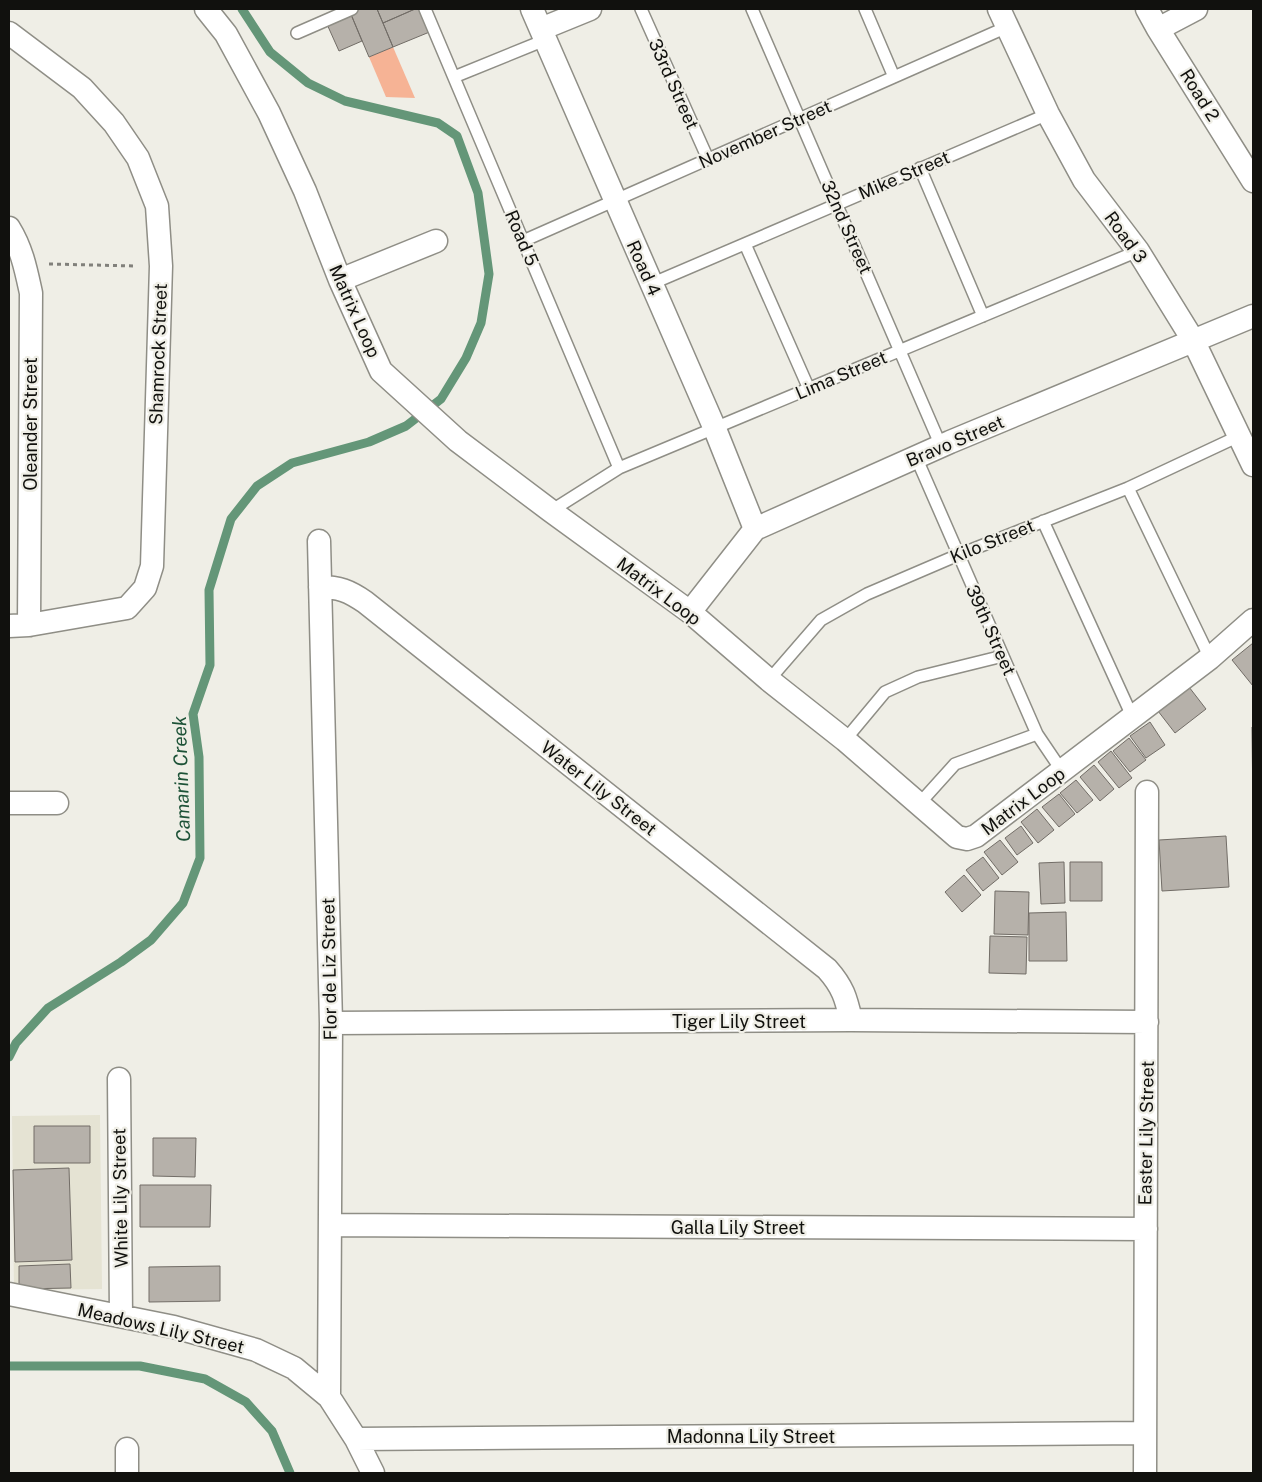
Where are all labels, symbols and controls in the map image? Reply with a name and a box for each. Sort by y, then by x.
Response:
street label: 33rd Street [645,35,703,133]
street label: Road 2 [1176,65,1224,125]
street label: November Street [695,95,835,173]
street label: Mike Street [855,146,953,204]
street label: 32nd Street [817,177,877,277]
street label: Road 5 [501,207,543,269]
street label: Road 3 [1100,207,1152,267]
street label: Road 4 [623,237,665,299]
street label: Matrix Loop [325,261,385,361]
street label: Shamrock Street [145,283,171,425]
street label: Lima Street [792,346,890,404]
street label: Oleander Street [20,357,41,491]
street label: Bravo Street [903,411,1007,471]
street label: Kilo Street [947,515,1037,567]
street label: Matrix Loop [613,553,705,629]
street label: 39th Street [962,582,1020,678]
water label: Camarin Creek [168,715,194,842]
street label: Water Lily Street [537,736,661,840]
street label: Matrix Loop [977,763,1069,839]
street label: Flor de Liz Street [317,897,341,1041]
street label: Tiger Lily Street [672,1011,806,1032]
street label: Easter Lily Street [1134,1060,1158,1206]
street label: White Lily Street [108,1128,132,1268]
street label: Galla Lily Street [671,1217,805,1238]
street label: Meadows Lily Street [76,1299,246,1357]
street label: Madonna Lily Street [667,1426,835,1447]

